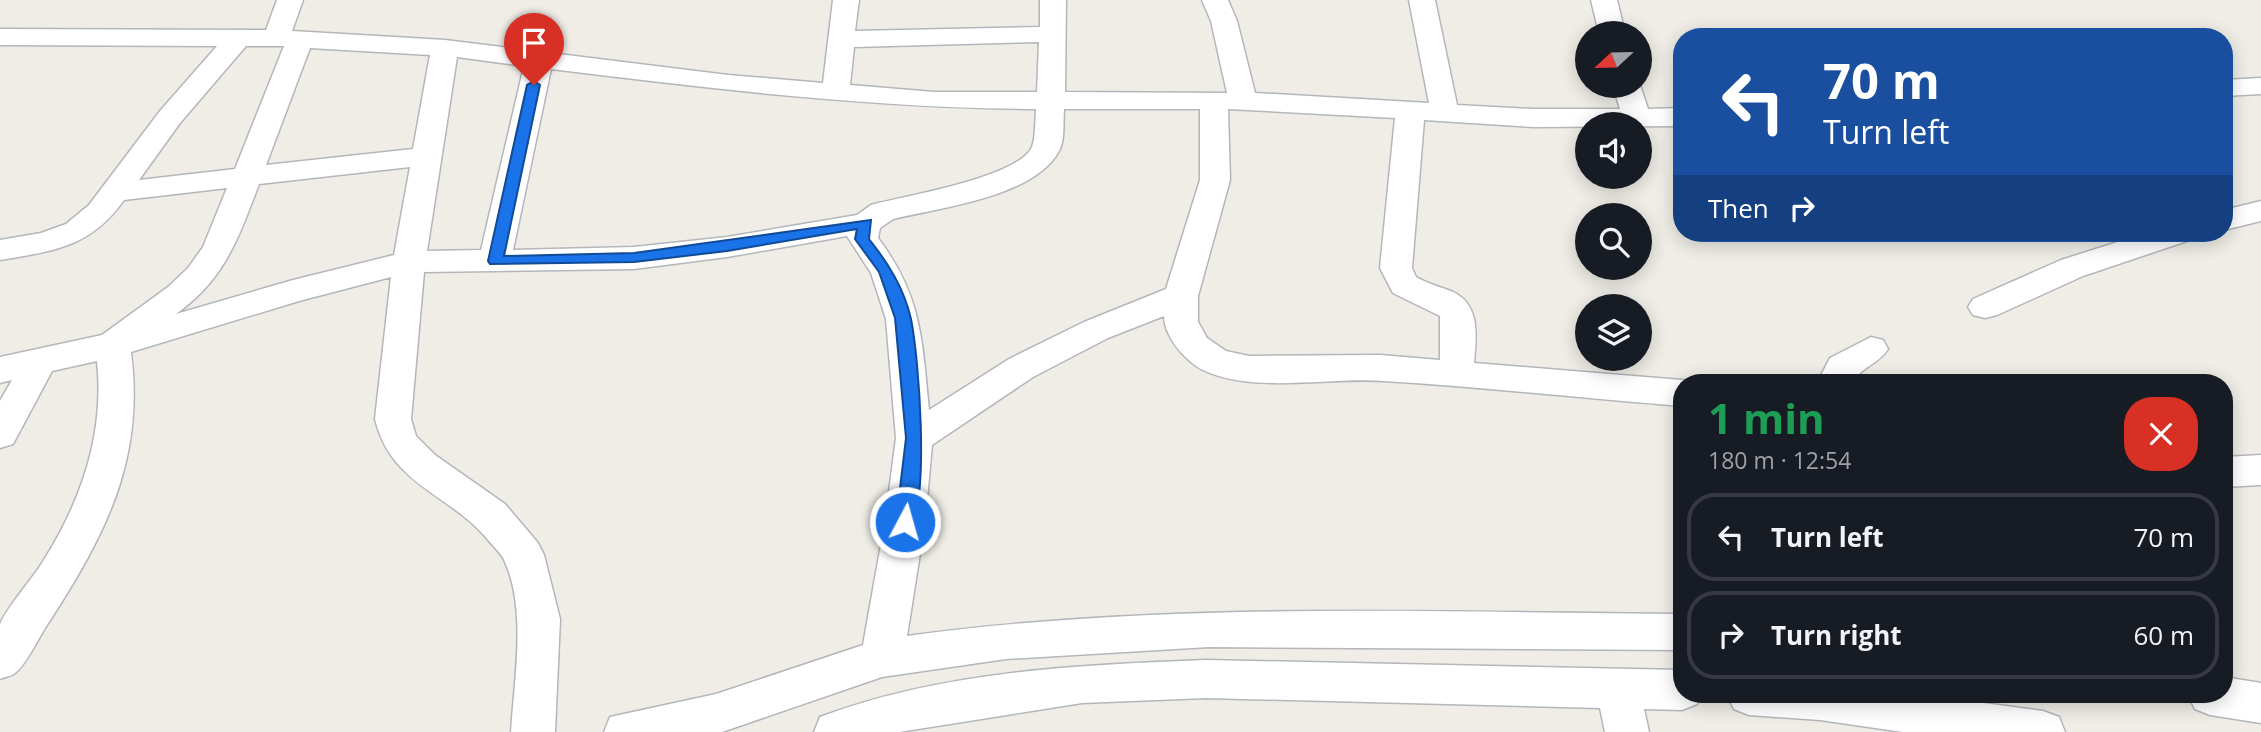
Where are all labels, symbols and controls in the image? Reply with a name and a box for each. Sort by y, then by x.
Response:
pin [504,13,564,85]
north arrow [1575,21,1652,98]
map controls [1575,21,1652,371]
icon: arrive [515,24,553,62]
text: 70 m [1823,47,1940,113]
icon: left [1708,56,1799,147]
text: Turn left [1823,110,1949,153]
button: sound [1575,112,1652,189]
icon: right [1783,189,1821,227]
text: Then [1708,190,1769,226]
button: search [1575,203,1652,280]
button: layers [1575,294,1652,371]
text: 1 min [1708,389,1825,446]
button: close [2124,397,2198,471]
text: 180 m · 12:54 [1708,444,1851,476]
position arrow [868,485,942,559]
icon: left [1712,518,1750,556]
text: Turn left [1771,519,1883,555]
text: 70 m [2133,519,2194,555]
icon: right [1712,616,1750,654]
text: Turn right [1771,617,1902,653]
text: 60 m [2133,617,2194,653]

